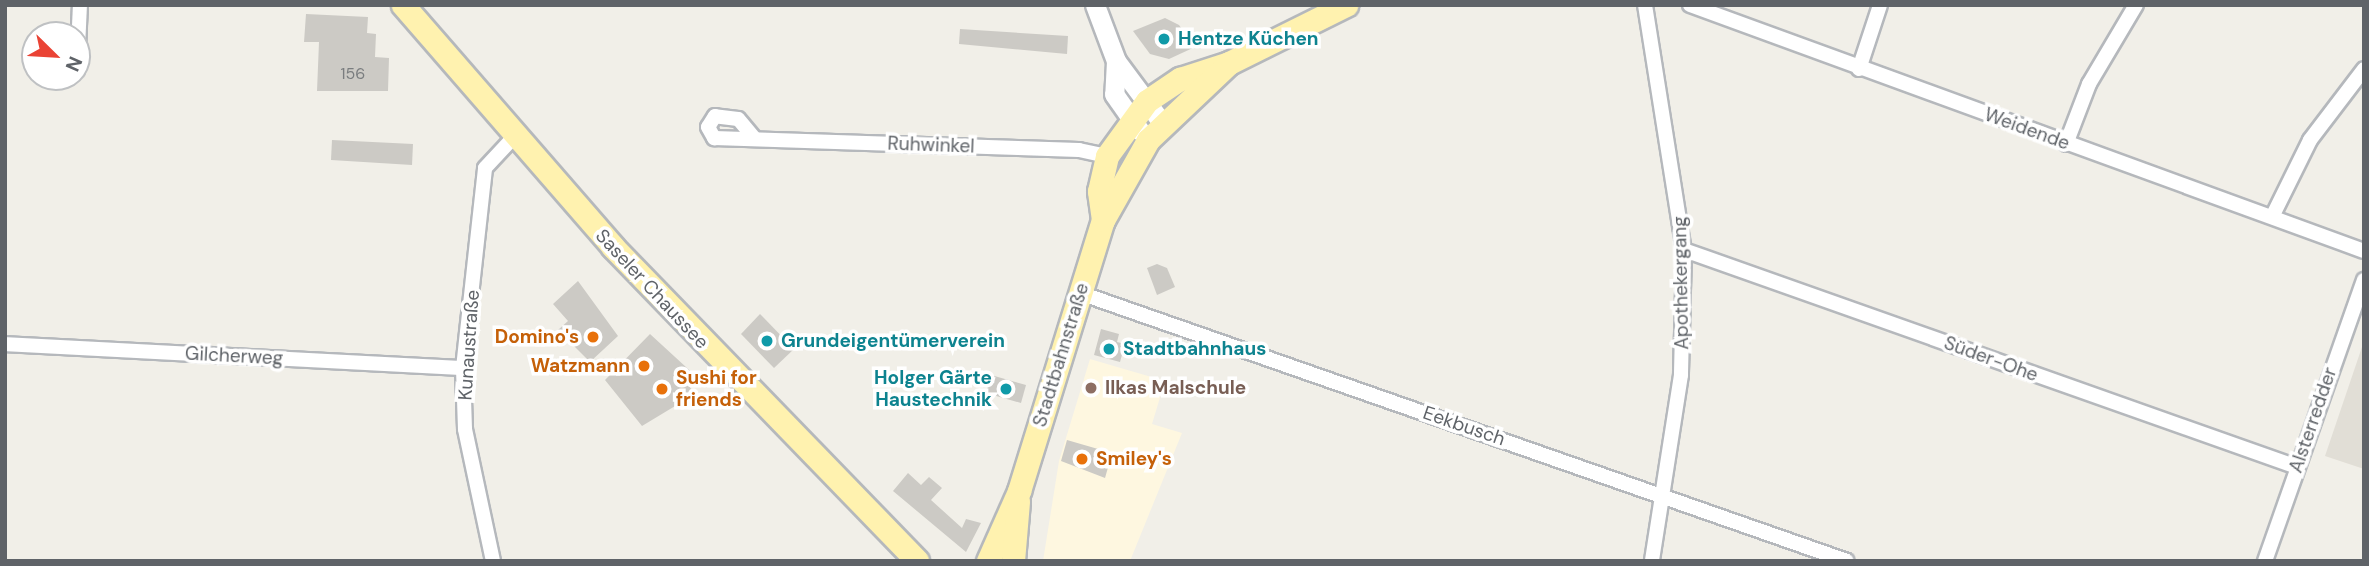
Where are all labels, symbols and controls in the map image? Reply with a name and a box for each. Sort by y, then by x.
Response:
north arrow [21,21,91,91]
place label: Hentze Küchen [1178,28,1319,50]
marker: Hentze Küchen [1156,31,1172,47]
text: N [60,53,88,75]
house number: 156 [341,64,365,84]
street label: Weidende [1981,103,2073,155]
street label: Ruhwinkel [887,132,975,158]
street label: Apothekergang [1668,216,1694,350]
street label: Saseler Chaussee [591,224,713,354]
street label: Stadtbahnstraße [1028,280,1094,430]
street label: Kunaustraße [454,289,484,401]
place label: Domino's [495,326,579,348]
marker: Domino's [585,329,601,345]
place label: Grundeigentümerverein [781,330,1005,352]
street label: Süder-Ohe [1941,331,2041,387]
marker: Grundeigentümerverein [759,333,775,349]
place label: Stadtbahnhaus [1123,338,1266,360]
marker: Stadtbahnhaus [1101,341,1117,357]
street label: Gilcherweg [184,342,284,370]
place label: Watzmann [531,355,630,377]
marker: Watzmann [636,358,652,374]
street label: Alsterredder [2284,364,2342,476]
place label: Sushi for friends [676,367,757,411]
place label: Holger Gärte Haustechnik [874,367,992,411]
place label: Ilkas Malschule [1105,377,1246,399]
marker: Ilkas Malschule [1083,380,1099,396]
marker: Sushi for friends [654,381,670,397]
marker: Holger Gärte Haustechnik [998,381,1014,397]
street label: Eekbusch [1420,401,1508,451]
place label: Smiley's [1096,448,1172,470]
marker: Smiley's [1074,451,1090,467]

